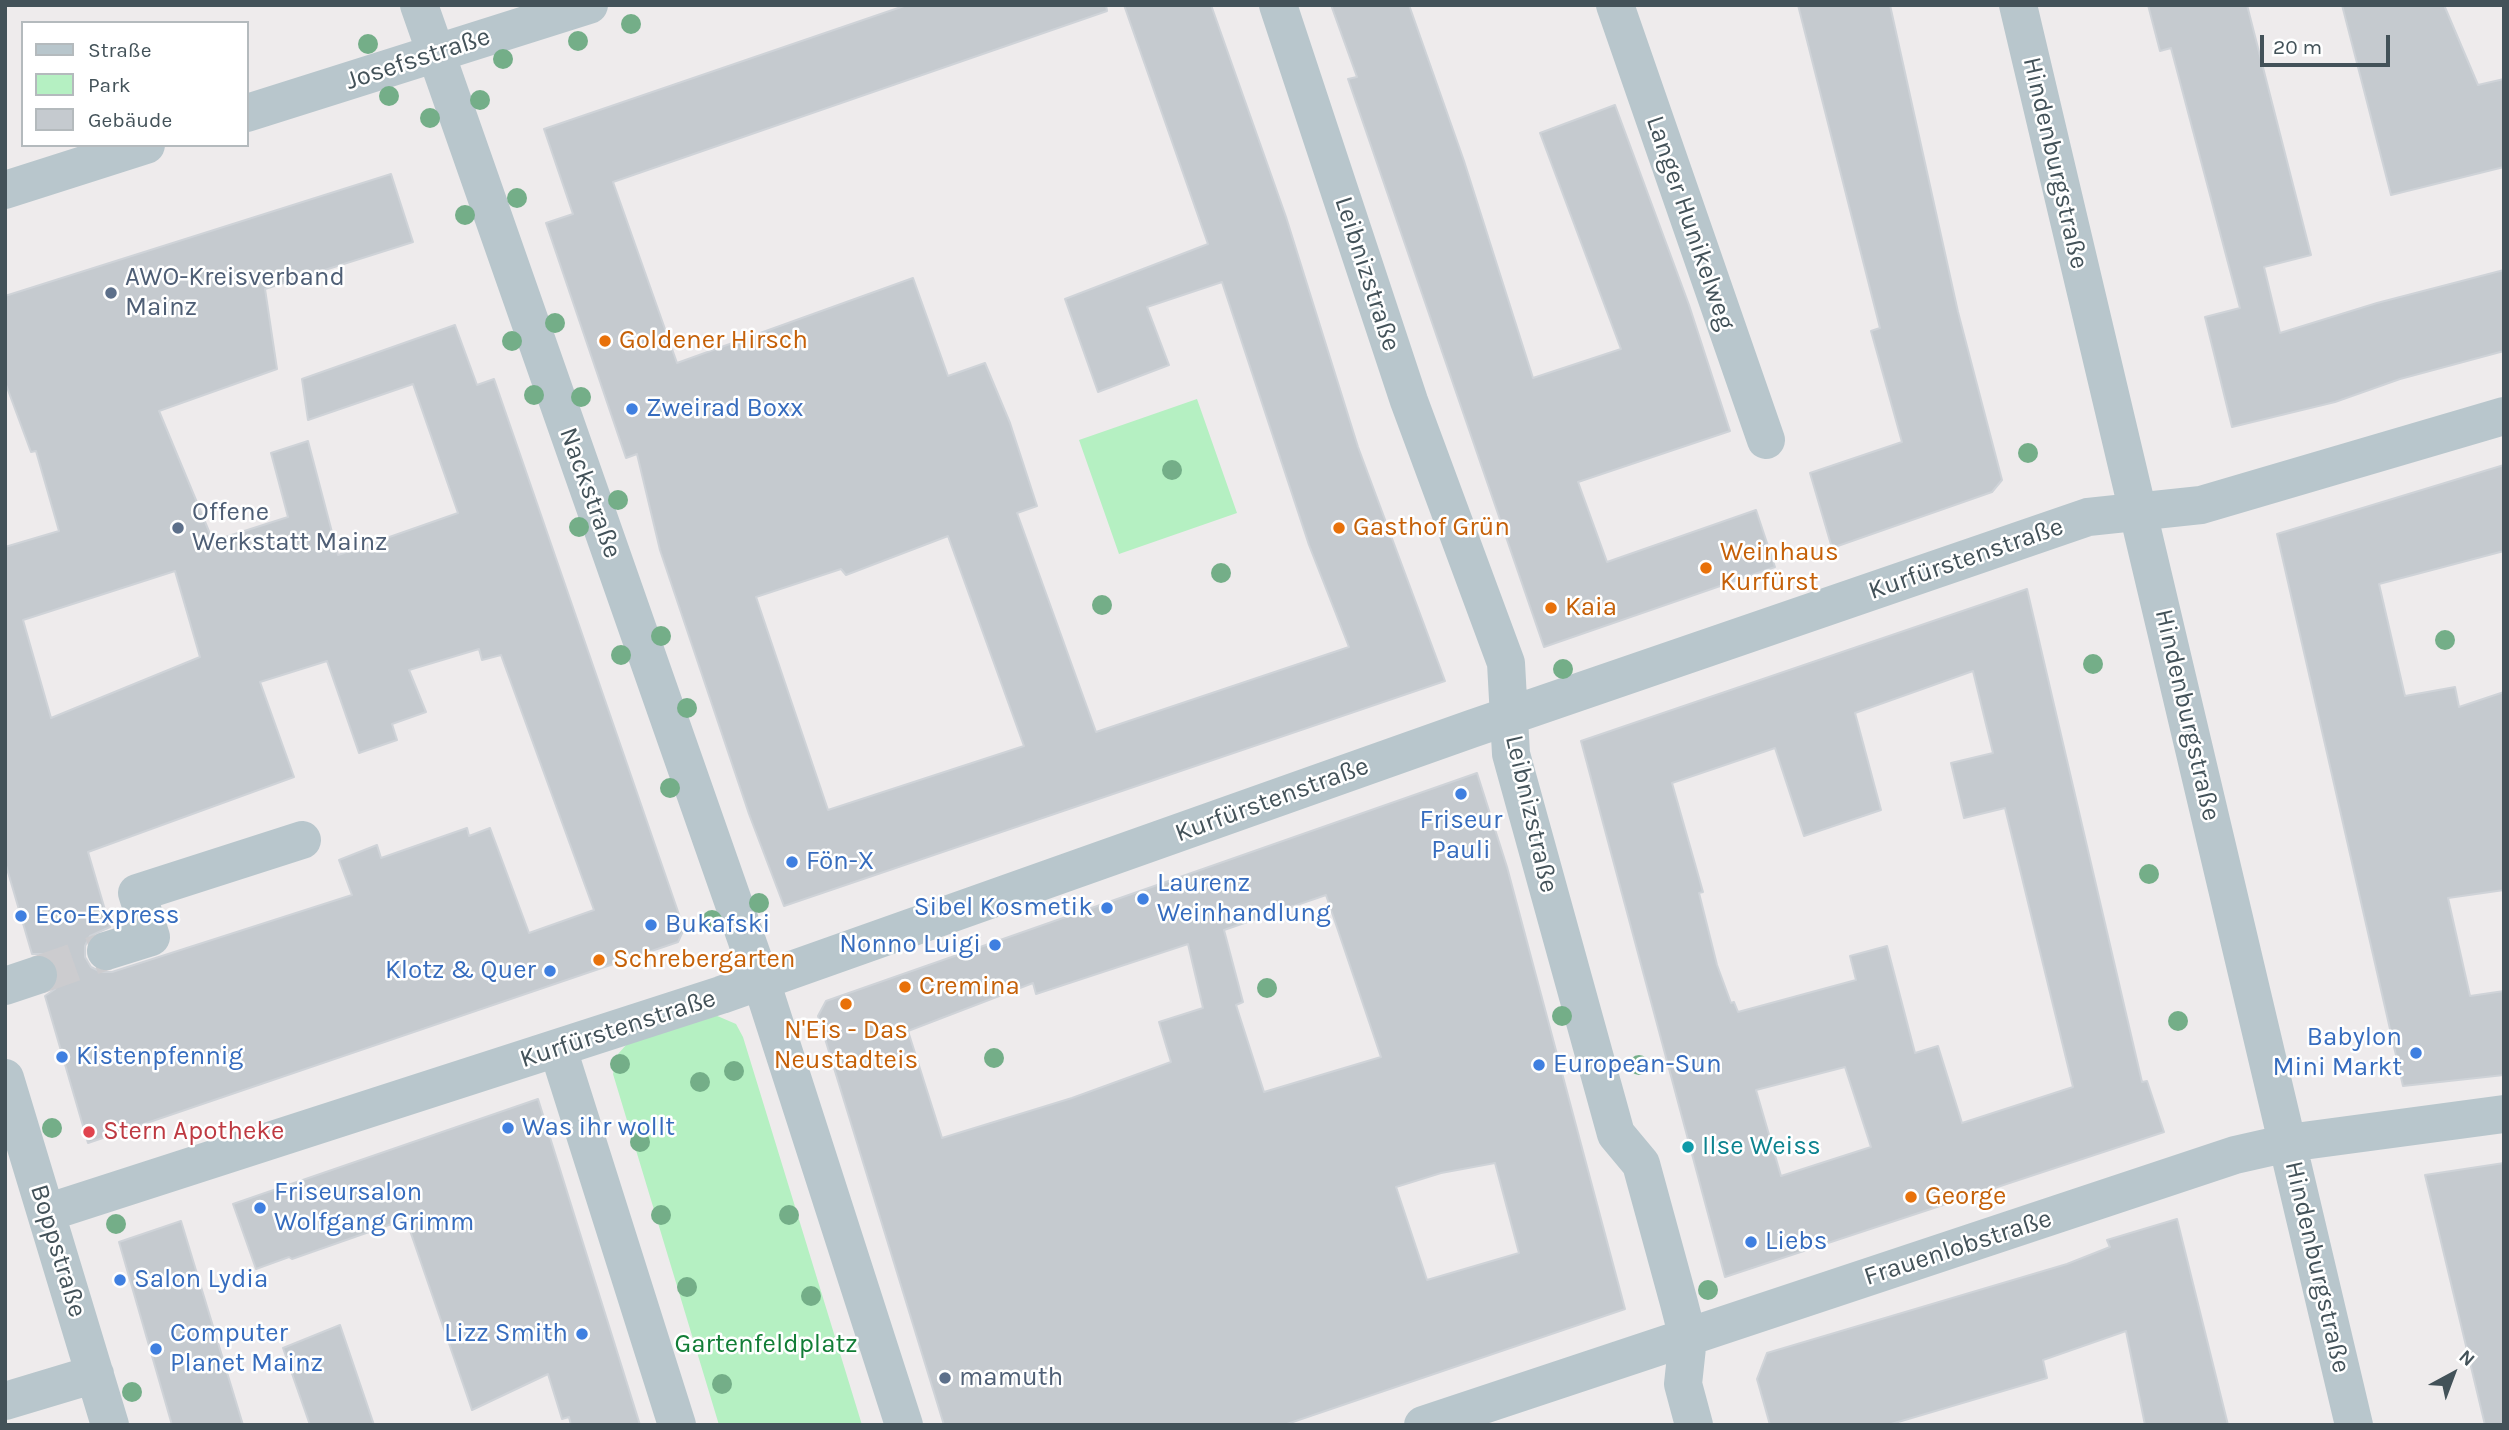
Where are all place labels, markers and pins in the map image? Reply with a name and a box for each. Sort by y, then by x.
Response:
place label: AWO-Kreisverband Mainz [125,262,345,324]
marker: AWO-Kreisverband Mainz [103,285,119,301]
place label: Goldener Hirsch [619,325,808,357]
marker: Goldener Hirsch [597,333,613,349]
place label: Zweirad Boxx [646,393,804,425]
marker: Zweirad Boxx [624,401,640,417]
place label: Offene Werkstatt Mainz [192,497,387,558]
place label: Gasthof Grün [1353,512,1510,544]
marker: Offene Werkstatt Mainz [170,520,186,536]
marker: Gasthof Grün [1331,520,1347,536]
place label: Weinhaus Kurfürst [1720,537,1839,598]
marker: Weinhaus Kurfürst [1698,560,1714,576]
place label: Kaia [1565,592,1617,624]
marker: Kaia [1543,600,1559,616]
marker: Friseur Pauli [1453,786,1469,802]
place label: Friseur Pauli [1420,805,1502,866]
place label: Fön-X [806,846,875,878]
marker: Fön-X [784,854,800,870]
place label: Laurenz Weinhandlung [1157,868,1331,930]
marker: Laurenz Weinhandlung [1135,891,1151,907]
place label: Sibel Kosmetik [914,892,1093,924]
place label: Eco-Express [35,900,179,932]
marker: Sibel Kosmetik [1099,900,1115,916]
marker: Eco-Express [13,908,29,924]
place label: Bukafski [665,909,770,941]
marker: Bukafski [643,917,659,933]
place label: Nonno Luigi [839,929,981,961]
marker: Nonno Luigi [987,937,1003,953]
place label: Schrebergarten [613,944,796,976]
marker: Schrebergarten [591,952,607,968]
place label: Klotz & Quer [385,955,536,987]
marker: Klotz & Quer [542,963,558,979]
place label: Cremina [919,971,1020,1003]
marker: Cremina [897,979,913,995]
marker: N'Eis - Das Neustadteis [838,996,854,1012]
place label: N'Eis - Das Neustadteis [774,1015,918,1076]
place label: Babylon Mini Markt [2272,1022,2402,1084]
place label: Kistenpfennig [76,1041,243,1073]
marker: Babylon Mini Markt [2408,1045,2424,1061]
marker: Kistenpfennig [54,1049,70,1065]
place label: European-Sun [1553,1049,1722,1081]
marker: European-Sun [1531,1057,1547,1073]
place label: Was ihr wollt [522,1112,675,1144]
place label: Stern Apotheke [103,1116,284,1148]
marker: Was ihr wollt [500,1120,516,1136]
marker: Stern Apotheke [81,1124,97,1140]
place label: Ilse Weiss [1702,1131,1821,1163]
marker: Ilse Weiss [1680,1139,1696,1155]
place label: Friseursalon Wolfgang Grimm [274,1177,474,1238]
place label: George [1925,1181,2006,1213]
marker: George [1903,1189,1919,1205]
marker: Friseursalon Wolfgang Grimm [252,1200,268,1216]
place label: Liebs [1765,1226,1827,1258]
marker: Liebs [1743,1234,1759,1250]
place label: Salon Lydia [134,1264,268,1296]
marker: Salon Lydia [112,1272,128,1288]
place label: Computer Planet Mainz [170,1318,323,1380]
place label: Lizz Smith [444,1318,568,1350]
marker: Lizz Smith [574,1326,590,1342]
marker: Computer Planet Mainz [148,1341,164,1357]
place label: mamuth [959,1362,1063,1394]
marker: mamuth [937,1370,953,1386]

